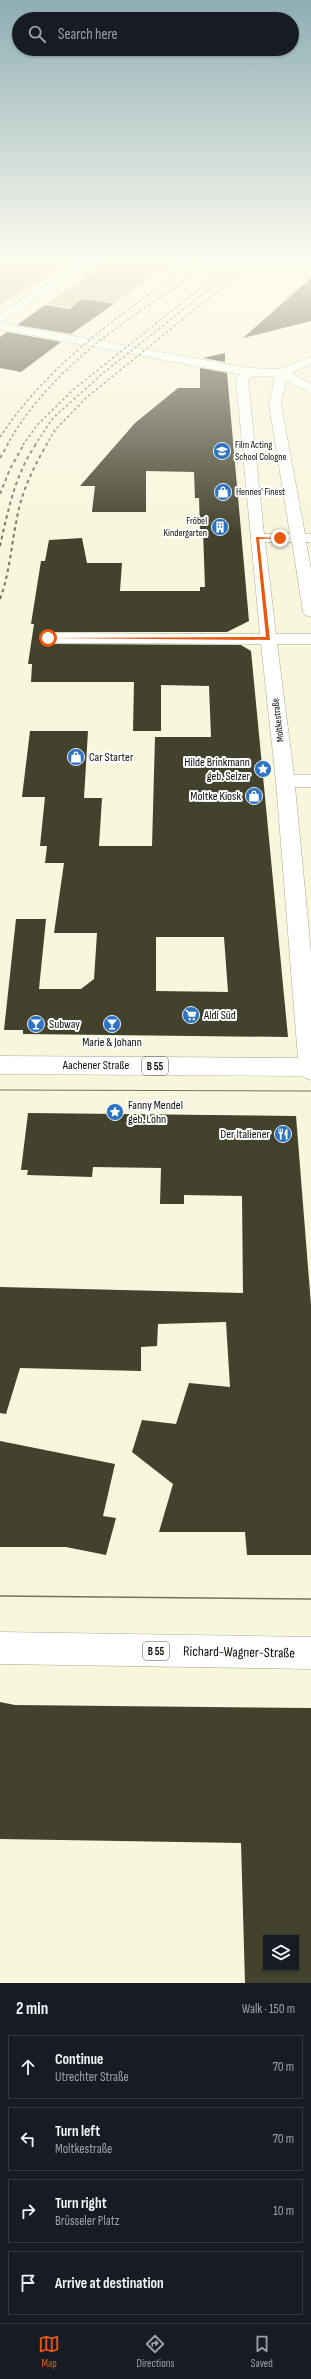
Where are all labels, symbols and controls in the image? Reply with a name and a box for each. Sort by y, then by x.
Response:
search box [12,12,299,56]
icon: search [26,23,48,45]
text: Search here [58,25,118,44]
place label: Film Acting School Cologne [235,439,287,463]
school or university icon: Film Acting School Cologne [212,441,232,461]
shop icon: Hennes' Finest [213,482,233,502]
place label: Hennes' Finest [236,486,285,498]
place label: Fröbel Kindergarten [164,515,207,539]
building icon: Fröbel Kindergarten [210,517,230,537]
route end [271,529,289,547]
route start [39,629,57,647]
street label: Moltkestraße [269,697,287,743]
shop icon: Car Starter [66,747,86,767]
place label: Car Starter [89,750,134,765]
place label: Hilde Brinkmann geb. Selzer [184,755,251,784]
place icon: Hilde Brinkmann geb. Selzer [253,759,273,779]
shop icon: Moltke Kiosk [244,786,264,806]
place label: Moltke Kiosk [190,789,241,804]
supermarket icon: Aldi Süd [181,1005,201,1025]
place label: Aldi Süd [203,1008,236,1023]
bar icon: Subway [26,1014,46,1034]
bar icon: Marie & Johann [102,1014,122,1034]
place label: Subway [49,1017,80,1032]
place label: Marie & Johann [82,1035,142,1050]
road number: B 55 [142,1057,168,1075]
street label: Aachener Straße [62,1058,129,1073]
place label: Fanny Mendel geb. Lohn [128,1098,183,1127]
place icon: Fanny Mendel geb. Lohn [105,1102,125,1122]
restaurant icon: Der Italiener [273,1124,293,1144]
place label: Der Italiener [220,1127,271,1142]
road number: B 55 [143,1642,169,1660]
street label: Richard-Wagner-Straße [183,1643,295,1661]
map controls [263,1935,299,1971]
button: layers [263,1935,299,1971]
text: 2 min [16,1999,48,2019]
text: Walk · 150 m [242,2001,295,2017]
text: Continue [55,2050,104,2069]
icon: ahead [17,2056,39,2078]
text: 70 m [273,2059,294,2075]
text: Utrechter Straße [55,2069,129,2085]
text: Turn left [55,2122,100,2141]
icon: left [17,2128,39,2150]
text: 70 m [273,2131,294,2147]
text: Moltkestraße [55,2141,112,2157]
text: Turn right [55,2194,107,2213]
icon: right [17,2200,39,2222]
text: 10 m [273,2203,294,2219]
text: Brüsseler Platz [55,2213,119,2229]
icon: arrive [17,2272,39,2294]
text: Arrive at destination [55,2274,164,2293]
tab: Map [38,2333,60,2370]
tab: Directions [137,2333,174,2370]
tab: Saved [251,2333,273,2370]

